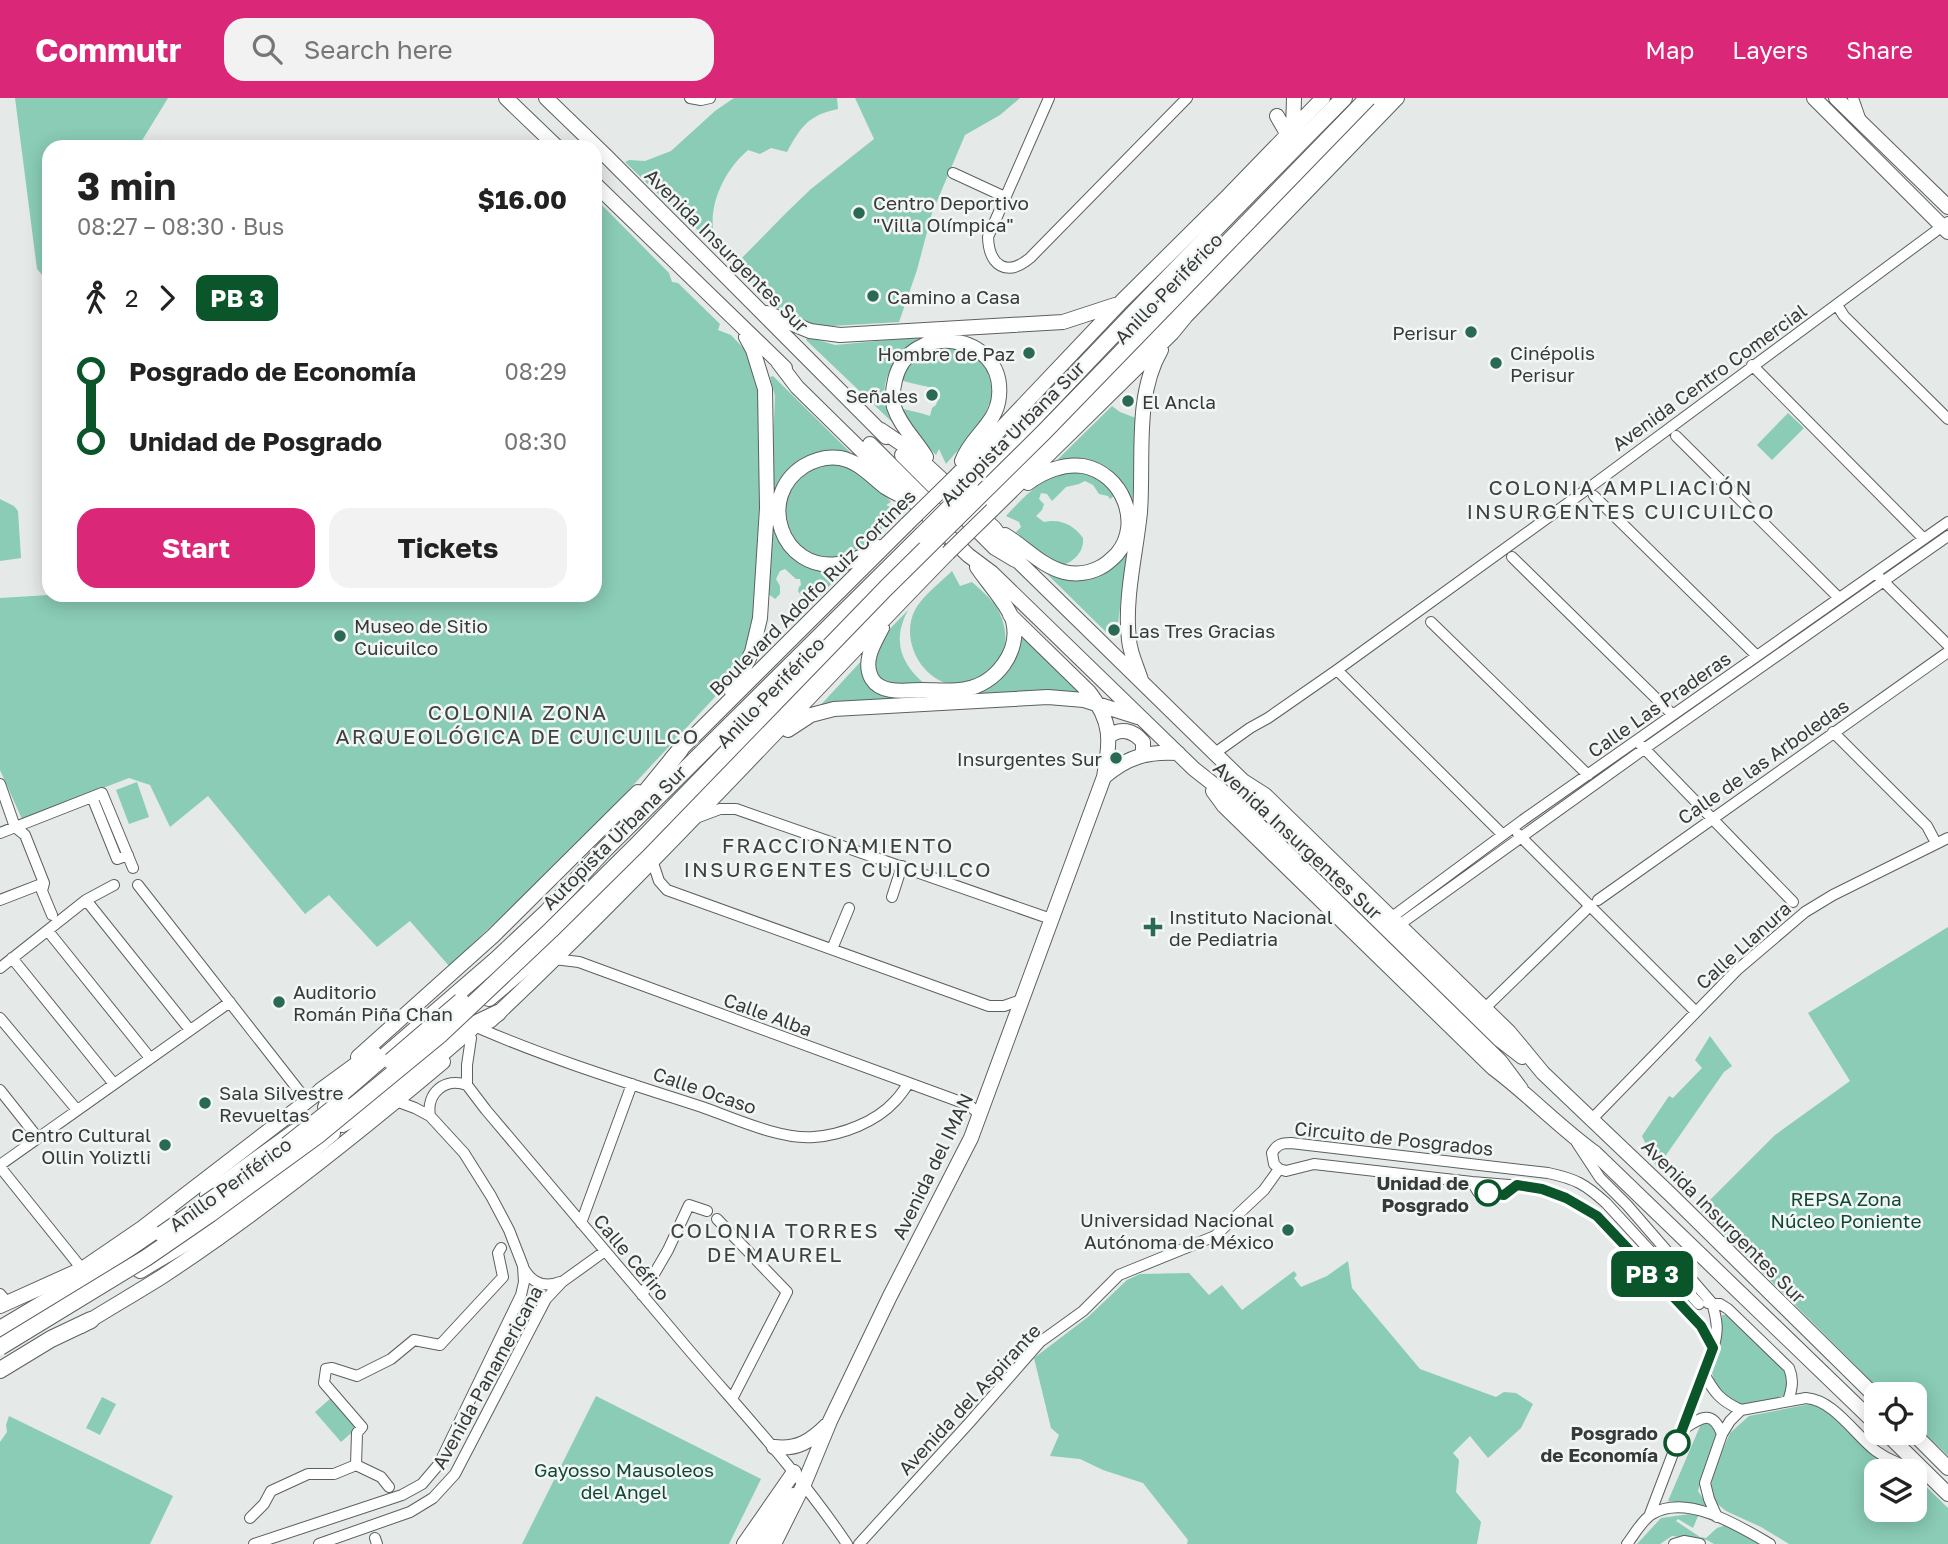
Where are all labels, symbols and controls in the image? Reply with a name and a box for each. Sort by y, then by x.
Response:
search box [224,18,714,81]
text: Commutr [35,30,182,69]
icon: search [248,30,286,68]
text: Search here [304,34,453,65]
text: Map [1645,35,1694,64]
text: Layers [1732,35,1808,64]
text: Share [1846,35,1913,64]
text: 3 min [77,163,176,208]
street label: Avenida Insurgentes Sur [640,163,814,337]
text: $16.00 [478,184,567,215]
place label: Centro Deportivo "Villa Olímpica" [873,191,1029,236]
marker: Centro Deportivo "Villa Olímpica" [851,205,867,221]
text: 08:27 – 08:30 · Bus [77,212,284,240]
street label: Anillo Periférico [1109,228,1227,348]
icon: walk [77,279,115,317]
icon: forward [148,279,186,317]
text: PB 3 [210,283,264,312]
text: 2 [125,284,138,312]
place label: Camino a Casa [887,285,1020,308]
marker: Camino a Casa [865,288,881,304]
street label: Avenida Centro Comercial [1607,299,1811,455]
place label: Perisur [1392,321,1458,344]
marker: Perisur [1463,324,1479,340]
place label: Cinépolis Perisur [1510,341,1595,386]
place label: Hombre de Paz [878,342,1015,365]
marker: Hombre de Paz [1021,345,1037,361]
marker: Cinépolis Perisur [1488,355,1504,371]
text: Posgrado de Economía [129,356,416,387]
street label: Autopista Urbana Sur [935,356,1089,510]
text: 08:29 [505,357,567,385]
place label: Señales [845,384,918,407]
marker: Señales [924,387,940,403]
place label: El Ancla [1142,390,1216,413]
marker: El Ancla [1120,393,1136,409]
text: Unidad de Posgrado [129,426,382,457]
text: 08:30 [504,427,567,455]
district label: COLONIA AMPLIACIÓN INSURGENTES CUICUILCO [1466,474,1776,524]
street label: Boulevard Adolfo Ruiz Cortines [704,484,920,700]
button: Start [77,508,315,588]
button: Tickets [329,508,567,588]
place label: Museo de Sitio Cuicuilco [354,614,488,659]
place label: Las Tres Gracias [1128,619,1275,642]
marker: Las Tres Gracias [1106,622,1122,638]
marker: Museo de Sitio Cuicuilco [332,628,348,644]
street label: Anillo Periférico [711,632,829,752]
street label: Calle Las Praderas [1583,646,1735,762]
street label: Calle de las Arboledas [1673,693,1853,829]
district label: COLONIA ZONA ARQUEOLÓGICA DE CUICUILCO [336,699,700,749]
place label: Insurgentes Sur [957,747,1103,770]
marker: Insurgentes Sur [1108,750,1124,766]
street label: Avenida Insurgentes Sur [1209,756,1387,924]
street label: Autopista Urbana Sur [537,760,691,914]
district label: FRACCIONAMIENTO INSURGENTES CUICUILCO [683,832,993,882]
street label: Calle Llanura [1691,896,1795,994]
place label: Instituto Nacional de Pediatria [1169,905,1333,950]
marker: Instituto Nacional de Pediatria [1143,917,1163,937]
place label: Auditorio Román Piña Chan [293,980,453,1025]
street label: Calle Alba [721,987,815,1041]
marker: Auditorio Román Piña Chan [271,994,287,1010]
street label: Calle Ocaso [650,1062,760,1118]
place label: Sala Silvestre Revueltas [219,1081,344,1126]
street label: Avenida del IMAN [887,1089,977,1243]
marker: Sala Silvestre Revueltas [197,1095,213,1111]
street label: Circuito de Posgrados [1293,1116,1495,1160]
place label: Centro Cultural Ollin Yoliztli [11,1123,151,1168]
street label: Anillo Periférico [164,1132,296,1236]
street label: Avenida Insurgentes Sur [1637,1134,1811,1308]
marker: Centro Cultural Ollin Yoliztli [157,1137,173,1153]
place label: Unidad de Posgrado [1376,1171,1469,1216]
marker: Unidad de Posgrado [1475,1180,1501,1206]
park label: REPSA Zona Núcleo Poniente [1771,1187,1921,1232]
place label: Universidad Nacional Autónoma de México [1080,1208,1274,1253]
street label: Calle Céfiro [589,1209,675,1305]
district label: COLONIA TORRES DE MAUREL [670,1217,880,1267]
marker: Universidad Nacional Autónoma de México [1280,1222,1296,1238]
line badge: PB 3 [1603,1251,1701,1297]
text: PB 3 [1625,1259,1679,1288]
street label: Avenida Panamericana [427,1281,547,1473]
street label: Avenida del Aspirante [893,1319,1045,1479]
map controls [1864,1382,1927,1522]
button: locate [1864,1382,1927,1445]
place label: Posgrado de Economía [1541,1421,1658,1466]
marker: Posgrado de Economía [1664,1430,1690,1456]
park label: Gayosso Mausoleos del Angel [534,1458,714,1503]
button: layers [1864,1459,1927,1522]

